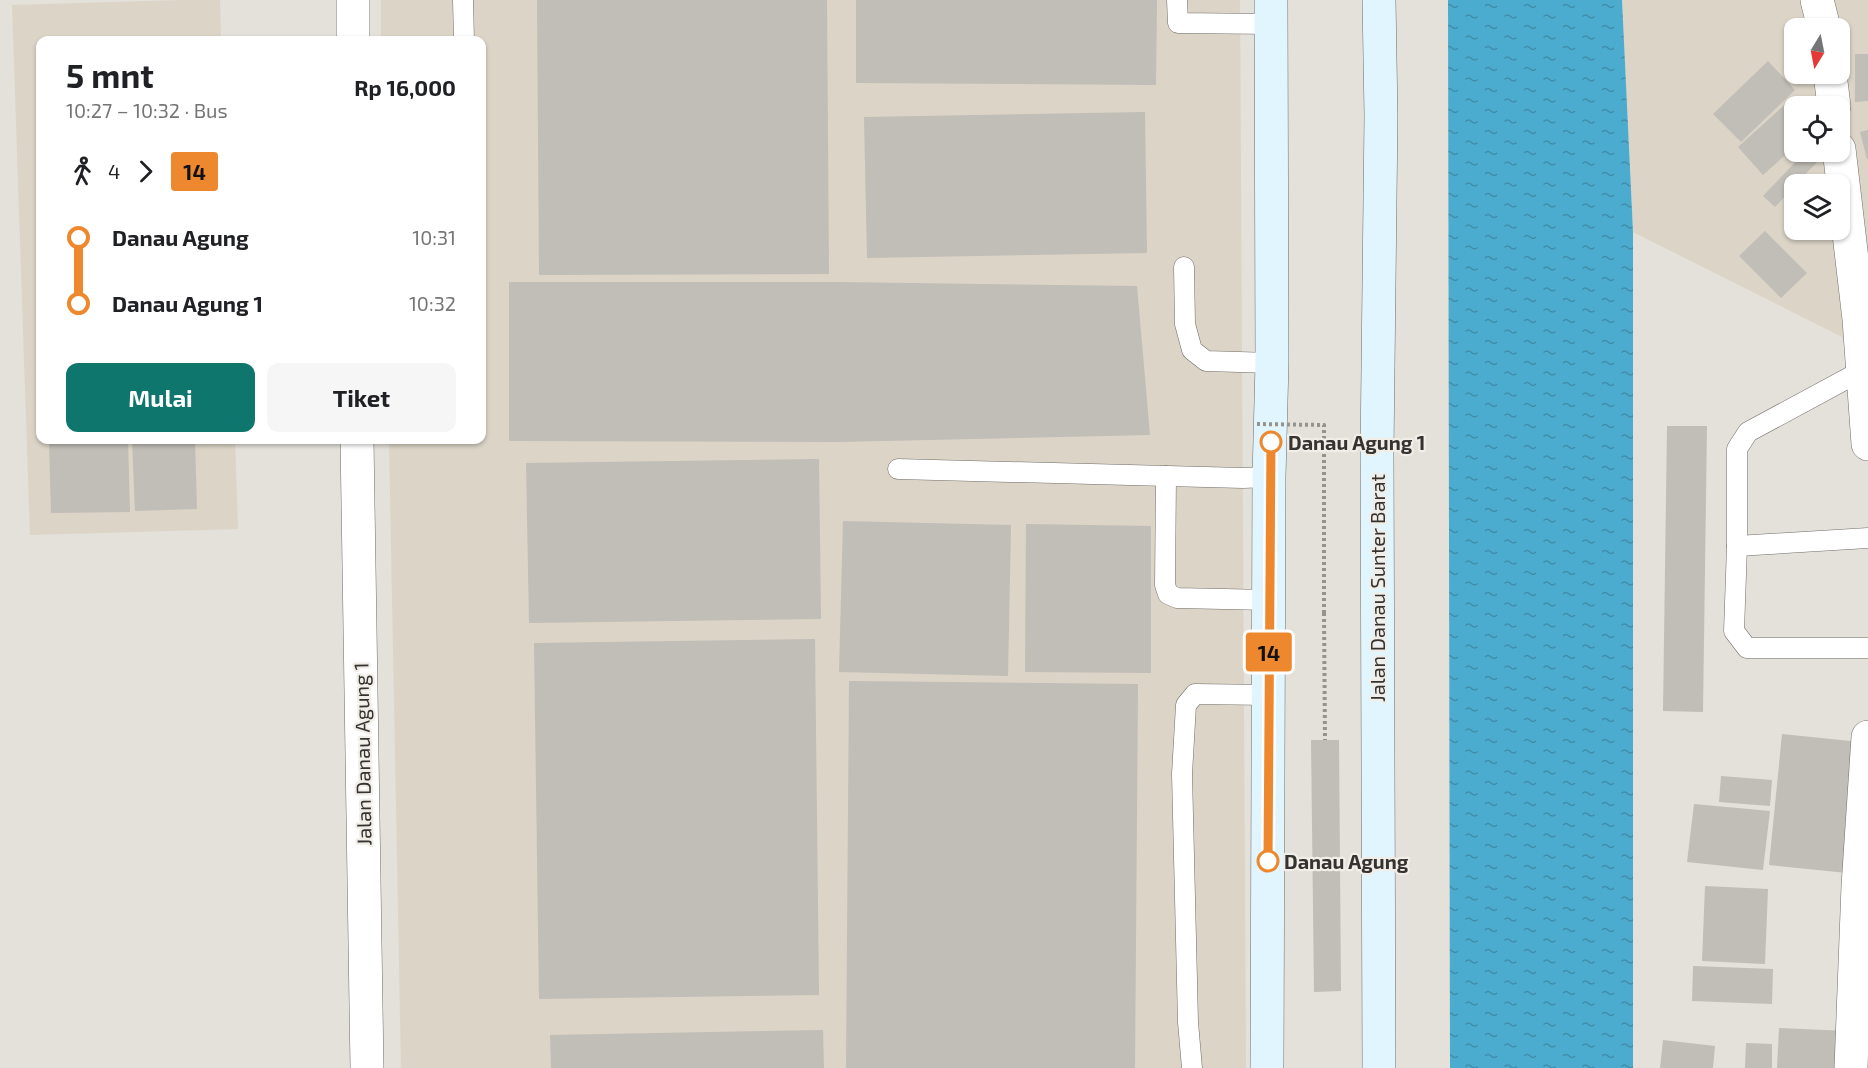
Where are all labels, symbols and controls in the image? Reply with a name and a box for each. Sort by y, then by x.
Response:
north arrow [1784,18,1850,84]
map controls [1784,18,1850,240]
text: 5 mnt [66,55,154,95]
text: Rp 16,000 [354,74,456,100]
button: locate [1784,96,1850,162]
text: 10:27 – 10:32 · Bus [66,98,228,122]
icon: walk [66,155,99,188]
icon: forward [129,155,162,188]
text: 4 [108,159,120,183]
text: 14 [183,159,206,184]
button: layers [1784,174,1850,240]
text: Danau Agung [112,224,249,250]
text: 10:31 [412,225,456,249]
text: Danau Agung 1 [112,290,263,316]
text: 10:32 [409,291,456,315]
button: Mulai [66,363,255,432]
button: Tiket [267,363,456,432]
place label: Danau Agung 1 [1288,430,1425,454]
marker: Danau Agung 1 [1260,431,1282,453]
street label: Jalan Danau Sunter Barat [1365,474,1389,702]
line badge: 14 [1242,632,1296,672]
text: 14 [1258,640,1280,665]
street label: Jalan Danau Agung 1 [348,662,376,846]
place label: Danau Agung [1284,849,1409,873]
marker: Danau Agung [1257,850,1279,872]

